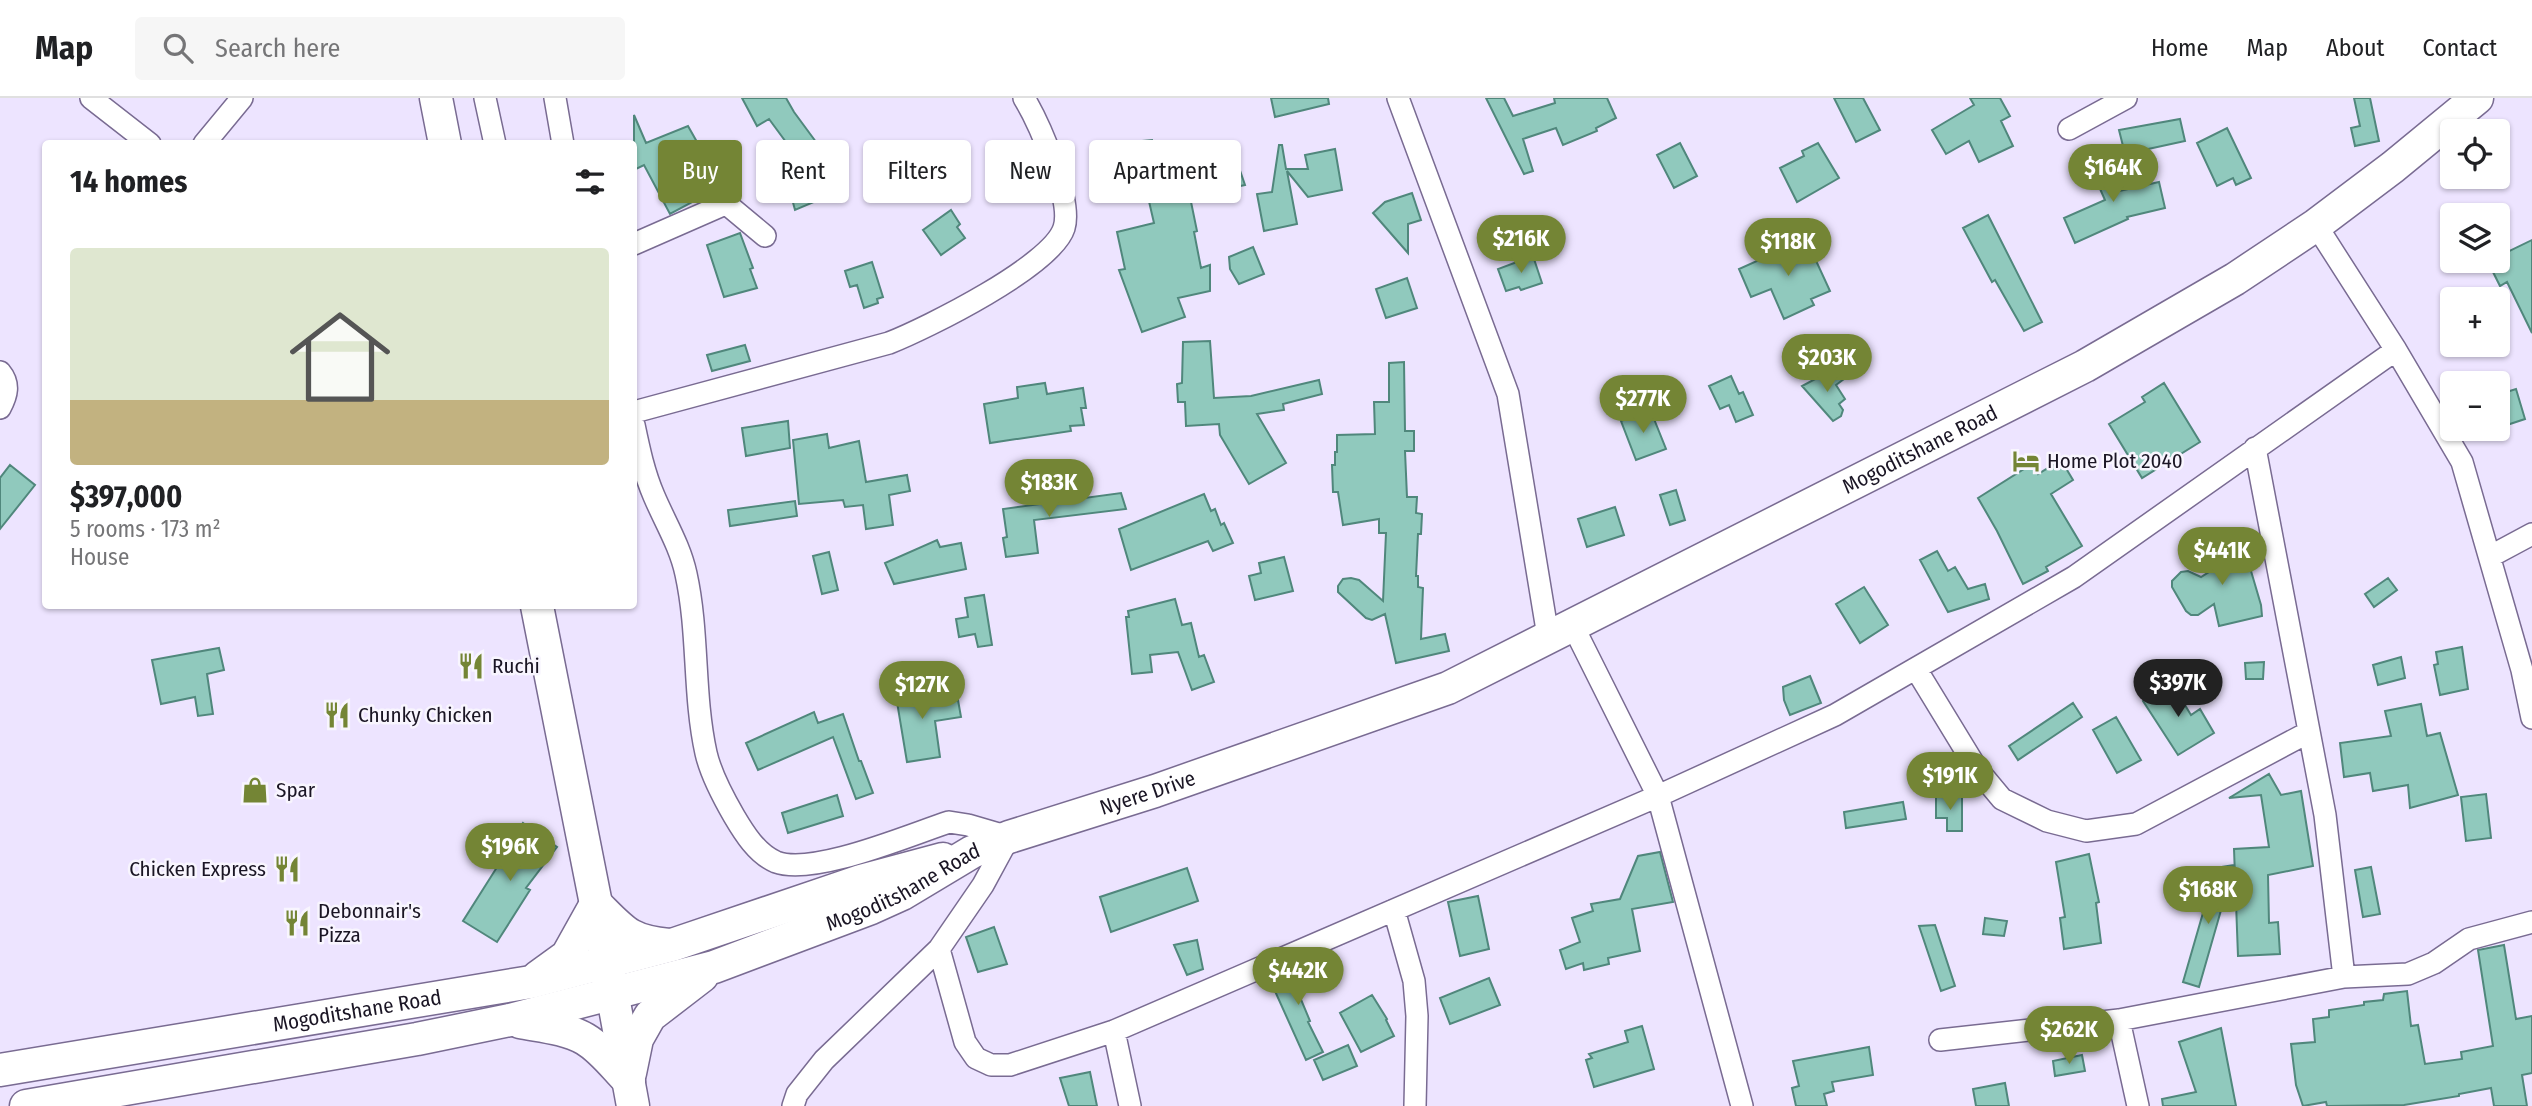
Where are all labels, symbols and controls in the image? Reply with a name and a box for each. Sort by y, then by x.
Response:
search box [135,17,625,80]
text: Map [35,28,93,68]
icon: search [159,29,197,67]
text: Search here [215,33,340,64]
text: Home [2151,34,2208,62]
text: Map [2246,34,2288,62]
text: About [2326,34,2384,62]
text: Contact [2422,34,2497,62]
map controls [2440,119,2510,441]
button: locate [2440,119,2510,189]
chip: Buy [658,140,742,203]
chip: Rent [756,140,849,203]
chip: Filters [863,140,971,203]
chip: New [985,140,1075,203]
chip: Apartment [1089,140,1241,203]
pin: $164K [2064,144,2162,204]
text: $164K [2084,153,2142,181]
icon: filters [571,163,609,201]
text: 14 homes [70,164,187,200]
button: layers [2440,203,2510,273]
pin: $216K [1472,216,1570,275]
pin: $118K [1739,218,1837,278]
text: $216K [1493,224,1549,252]
text: $118K [1760,227,1816,255]
button: + [2440,287,2510,357]
icon: home [277,294,403,420]
pin: $203K [1778,334,1876,394]
text: $203K [1798,343,1856,371]
button: − [2440,371,2510,441]
pin: $277K [1594,376,1692,435]
text: $277K [1616,384,1670,412]
street label: Mogoditshane Road [1838,399,2002,500]
hotel icon: Home Plot 2040 [2011,446,2041,476]
place label: Home Plot 2040 [2047,448,2183,474]
pin: $183K [1000,460,1098,519]
text: $183K [1021,468,1077,496]
text: $397,000 [70,479,182,515]
text: 5 rooms · 173 m² [70,515,221,543]
pin: $441K [2173,528,2271,587]
text: $441K [2194,536,2250,564]
text: House [70,543,129,571]
restaurant icon: Ruchi [456,651,486,681]
place label: Ruchi [492,653,540,679]
pin: $397K [2129,660,2227,719]
pin: $127K [873,662,971,721]
text: $397K [2150,668,2206,696]
text: $127K [895,670,949,698]
restaurant icon: Chunky Chicken [322,700,352,730]
place label: Chunky Chicken [358,702,493,728]
pin: $191K [1901,752,1999,812]
text: $191K [1923,761,1978,789]
street label: Nyere Drive [1096,765,1199,821]
shop icon: Spar [240,775,270,805]
place label: Spar [276,777,316,803]
pin: $196K [461,824,559,883]
text: $196K [481,832,539,860]
street label: Mogoditshane Road [822,837,984,937]
restaurant icon: Chicken Express [272,854,302,884]
place label: Chicken Express [129,856,266,882]
pin: $168K [2159,866,2257,926]
text: $168K [2179,875,2237,903]
place label: Debonnair's Pizza [318,898,421,948]
restaurant icon: Debonnair's Pizza [282,908,312,938]
pin: $442K [1249,948,1347,1007]
text: $442K [1269,956,1327,984]
street label: Mogoditshane Road [271,984,443,1038]
pin: $262K [2020,1006,2118,1066]
text: $262K [2040,1015,2098,1043]

